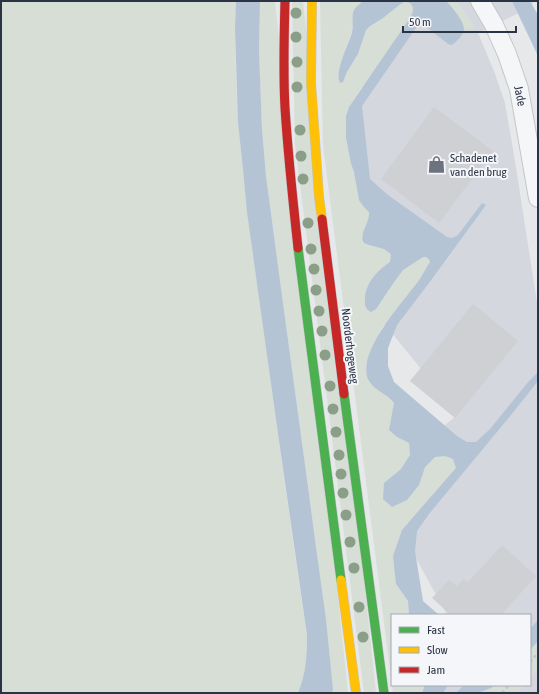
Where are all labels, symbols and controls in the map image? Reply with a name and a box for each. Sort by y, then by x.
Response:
scale bar [403,8,516,34]
text: 50 m [409,15,431,29]
street label: Jade [511,84,529,108]
place label: Schadenet van den brug [450,151,507,179]
shop icon: Schadenet van den brug [427,155,447,175]
street label: Noorderhogeweg [338,307,362,385]
legend [391,614,531,686]
text: Fast [427,623,445,637]
text: Slow [427,643,448,657]
text: Jam [427,663,445,677]

